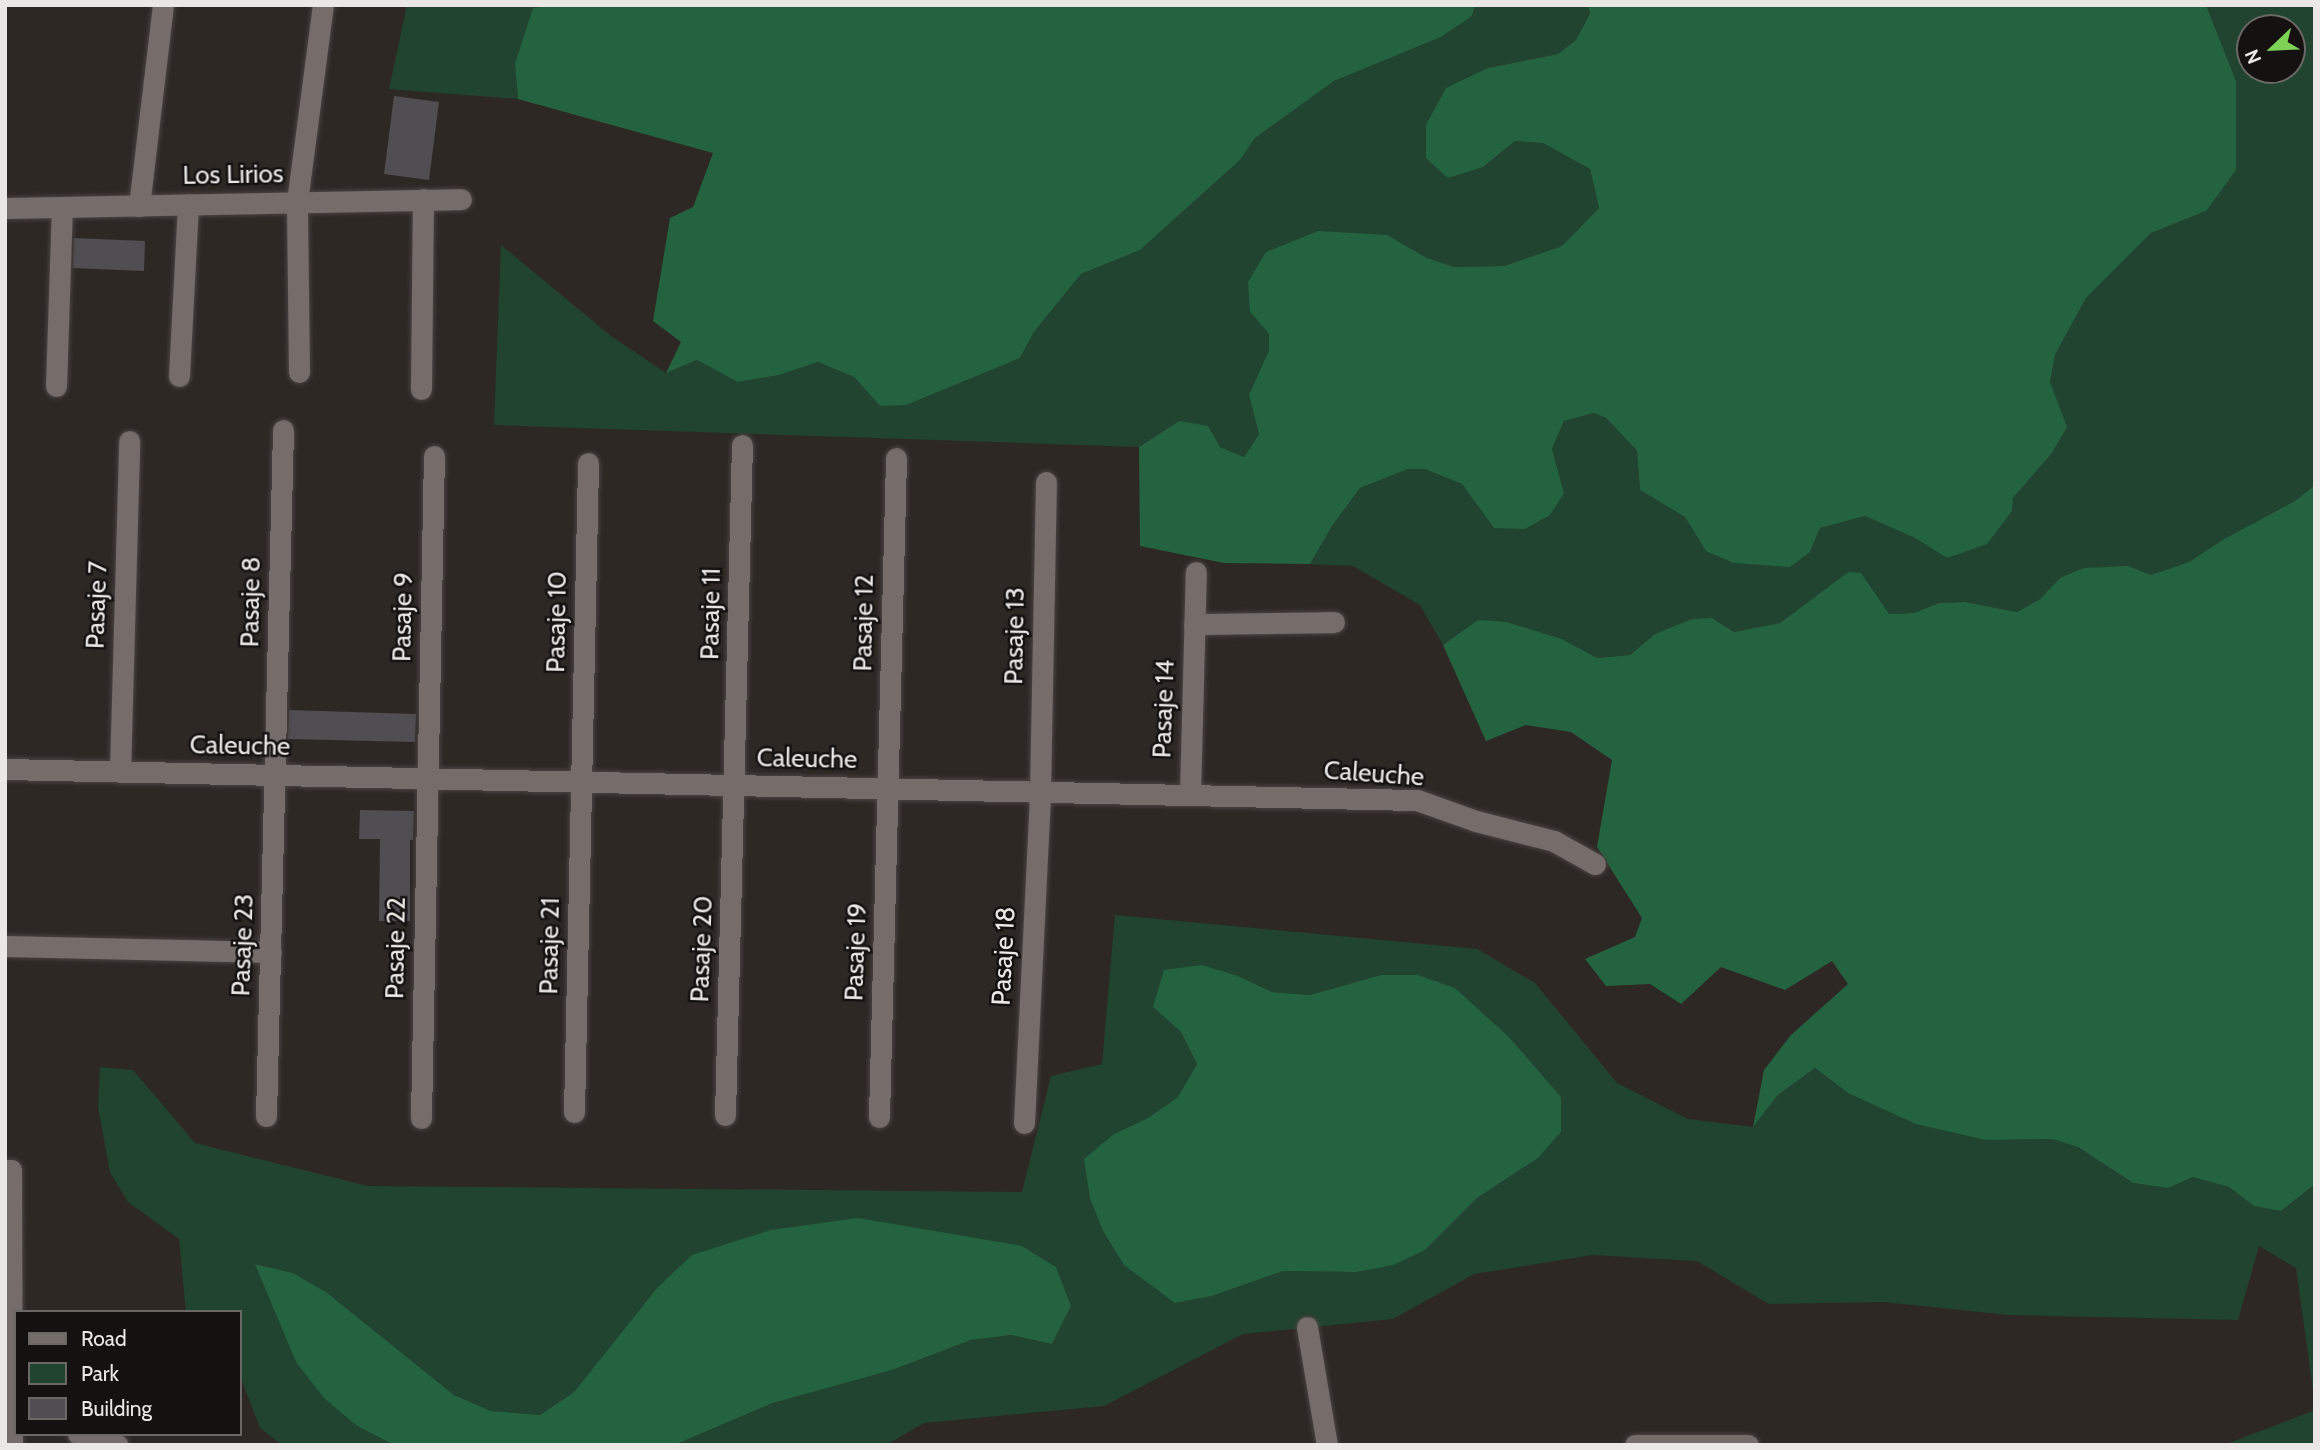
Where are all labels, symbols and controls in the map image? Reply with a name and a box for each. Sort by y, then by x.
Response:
north arrow [2236,14,2306,84]
text: N [2240,46,2266,67]
street label: Los Lirios [182,159,284,191]
street label: Pasaje 8 [235,556,267,648]
street label: Pasaje 7 [80,560,114,650]
street label: Pasaje 11 [695,568,727,660]
street label: Pasaje 10 [541,571,573,673]
street label: Pasaje 9 [387,572,419,662]
street label: Pasaje 12 [848,574,880,672]
street label: Pasaje 13 [999,587,1031,685]
street label: Pasaje 14 [1147,659,1181,759]
street label: Caleuche [189,730,291,762]
street label: Caleuche [756,743,858,775]
street label: Caleuche [1323,755,1425,793]
street label: Pasaje 23 [226,893,260,997]
street label: Pasaje 20 [685,895,719,1003]
street label: Pasaje 22 [380,897,412,999]
street label: Pasaje 21 [534,897,566,995]
street label: Pasaje 19 [839,902,873,1002]
street label: Pasaje 18 [986,906,1022,1006]
legend [14,1310,242,1436]
text: Road [81,1326,127,1351]
text: Park [81,1361,119,1386]
text: Building [81,1396,152,1421]

